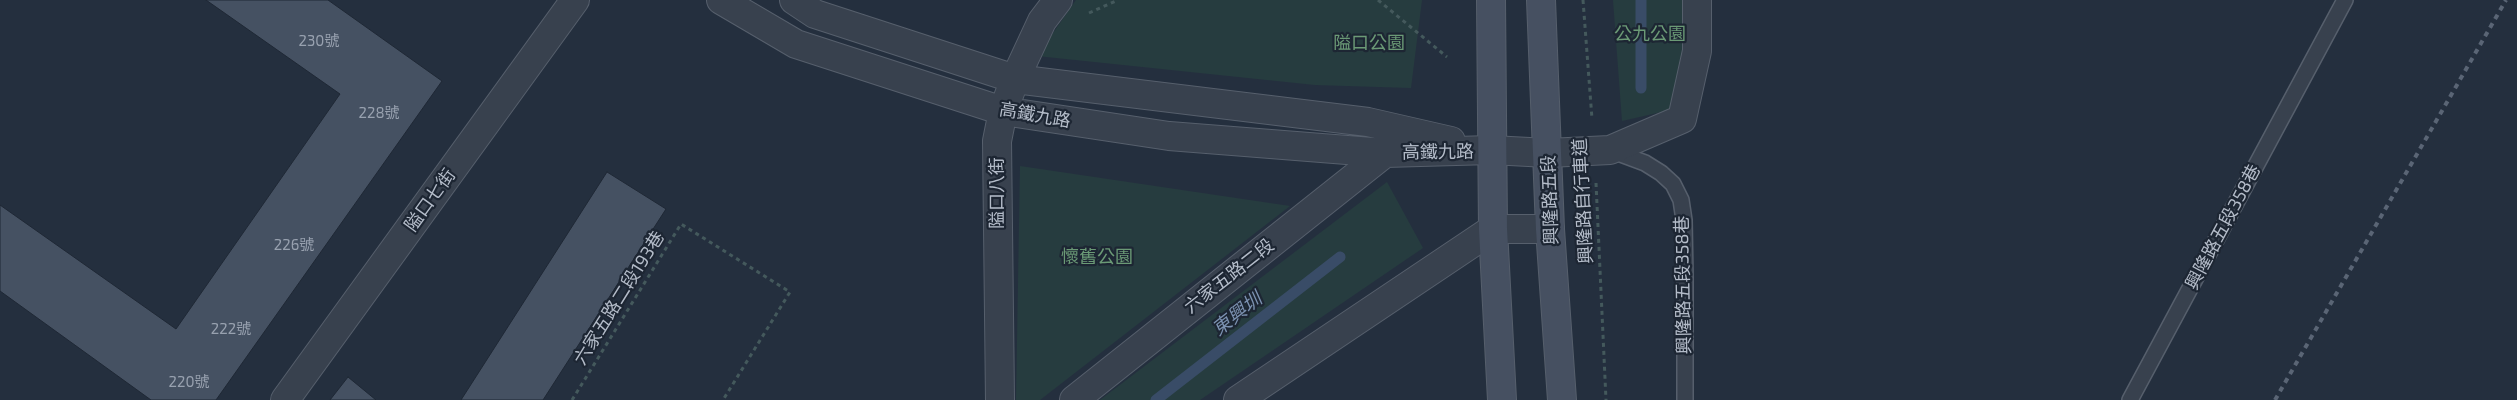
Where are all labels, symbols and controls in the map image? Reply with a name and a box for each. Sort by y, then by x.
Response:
park label: 公九公園 [1614,23,1686,45]
house number: 230號 [299,32,339,50]
park label: 隘口公園 [1333,32,1405,54]
street label: 高鐵九路 [998,98,1072,132]
house number: 228號 [359,104,399,122]
street label: 興隆路自行車道 [1569,138,1597,264]
street label: 高鐵九路 [1402,141,1474,163]
street label: 興隆路五段 [1538,155,1562,245]
street label: 隘口八街 [986,157,1008,229]
street label: 興隆路五段358巷 [2181,161,2265,293]
street label: 隘口七街 [400,165,460,235]
street label: 興隆路五段358巷 [1671,216,1695,354]
street label: 六家五路二段193巷 [569,227,669,369]
street label: 六家五路二段 [1180,234,1278,318]
house number: 226號 [274,236,314,254]
park label: 懷舊公園 [1061,246,1133,268]
water label: 東興圳 [1208,287,1266,341]
house number: 222號 [211,320,251,338]
house number: 220號 [169,373,209,391]

